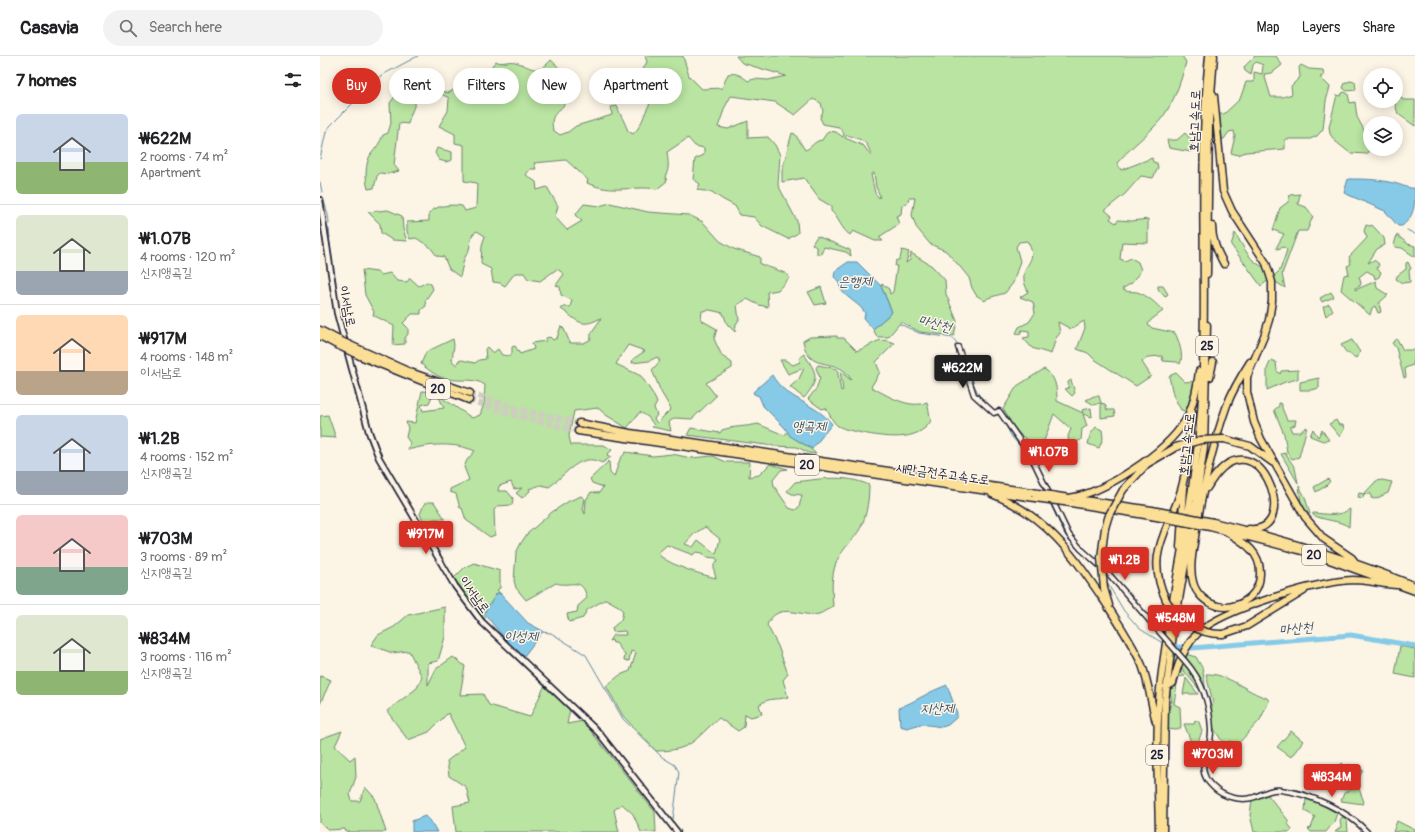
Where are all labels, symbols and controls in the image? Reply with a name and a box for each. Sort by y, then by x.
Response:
search box [103,10,383,46]
text: Casavia [20,16,79,40]
icon: search [117,17,139,39]
text: Search here [149,18,222,37]
text: Map [1257,19,1280,36]
text: Layers [1302,19,1340,36]
text: Share [1362,19,1395,36]
chip: Buy [332,68,381,104]
chip: Rent [389,68,445,104]
chip: Filters [453,68,519,104]
chip: New [527,68,581,104]
chip: Apartment [589,68,682,104]
map controls [1363,68,1403,156]
button: locate [1363,68,1403,108]
icon: filters [282,69,304,91]
text: 7 homes [16,70,76,91]
street label: 호남고속도로 [1186,89,1204,153]
button: layers [1363,116,1403,156]
text: ₩622M [140,128,191,149]
icon: home [48,130,96,178]
text: 2 rooms · 74 m² [140,149,228,165]
text: Apartment [140,165,201,181]
text: ₩1.07B [140,228,191,249]
icon: home [48,231,96,279]
text: 4 rooms · 120 m² [140,249,235,265]
text: 신지앵곡길 [140,265,192,281]
water label: 은행제 [838,273,874,290]
street label: 이서남로 [335,284,359,328]
water label: 마산천 [916,311,955,337]
text: ₩917M [140,328,187,349]
icon: home [48,331,96,379]
road number: 25 [1196,336,1218,356]
text: 4 rooms · 148 m² [140,349,233,365]
pin: ₩622M [935,355,991,389]
text: ₩622M [943,360,983,376]
text: 이서남로 [140,365,182,381]
road number: 20 [426,379,450,399]
street label: 호남고속도로 [1176,412,1198,476]
water label: 앵곡제 [792,418,828,435]
text: ₩1.2B [140,428,180,449]
icon: home [48,431,96,479]
pin: ₩1.07B [1016,439,1082,473]
text: ₩1.07B [1030,444,1068,460]
text: 4 rooms · 152 m² [140,449,234,465]
road number: 20 [795,455,819,475]
street label: 새만금전주고속도로 [895,460,991,488]
text: 신지앵곡길 [140,465,192,481]
pin: ₩917M [398,521,454,555]
text: ₩917M [408,526,444,542]
text: ₩703M [140,528,193,549]
icon: home [48,531,96,579]
road number: 20 [1302,545,1326,565]
pin: ₩1.2B [1097,547,1153,581]
text: 3 rooms · 89 m² [140,549,227,565]
text: ₩1.2B [1110,552,1140,568]
text: 신지앵곡길 [140,565,192,581]
street label: 이서남로 [455,573,493,616]
pin: ₩548M [1148,605,1204,639]
text: ₩548M [1157,610,1195,626]
water label: 마산천 [1278,618,1315,638]
text: ₩834M [140,628,190,649]
water label: 이성제 [504,628,540,645]
icon: home [48,631,96,679]
text: 3 rooms · 116 m² [140,649,232,665]
text: 신지앵곡길 [140,665,192,681]
water label: 지산제 [920,700,956,717]
pin: ₩703M [1185,741,1241,775]
road number: 25 [1146,745,1168,765]
text: ₩703M [1193,746,1233,762]
pin: ₩834M [1304,764,1360,798]
text: ₩834M [1313,769,1351,785]

